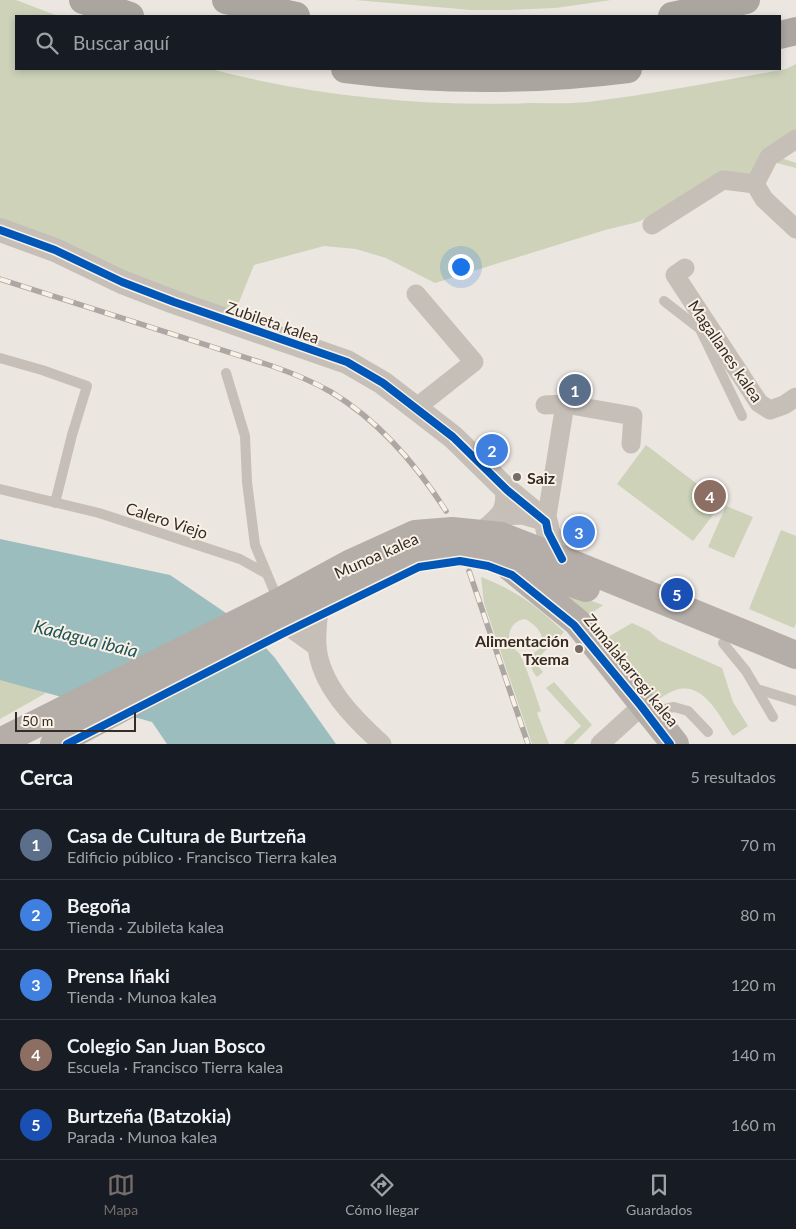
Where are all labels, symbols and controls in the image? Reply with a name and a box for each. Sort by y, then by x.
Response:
search box [15,15,781,70]
icon: search [33,29,61,57]
text: Buscar aquí [73,31,169,54]
your location [448,254,474,280]
street label: Magallanes kalea [685,296,767,406]
street label: Zubileta kalea [224,297,322,347]
pin: 1 [559,371,591,409]
pin: 2 [476,431,508,469]
place label: Saiz [527,468,555,487]
marker: Saiz [511,471,523,483]
pin: 4 [694,477,726,515]
street label: Calero Viejo [124,498,210,542]
pin: 3 [563,513,595,551]
street label: Munoa kalea [331,528,421,582]
pin: 5 [661,575,693,613]
street label: Zumalakarregi kalea [581,610,683,730]
water label: Kadagua ibaia [32,614,140,662]
place label: Alimentación Txema [474,631,569,668]
marker: Alimentación Txema [573,643,585,655]
scale bar [15,709,136,732]
text: 50 m [22,712,53,729]
text: Cerca [20,764,73,789]
text: 5 resultados [690,767,776,786]
text: Casa de Cultura de Burtzeña [67,824,306,847]
text: 1 [31,835,41,854]
text: 70 m [740,835,776,854]
text: Edificio público · Francisco Tierra kalea [67,847,337,866]
text: Begoña [67,894,131,917]
text: 2 [31,905,41,924]
text: 80 m [740,905,776,924]
text: Tienda · Zubileta kalea [67,917,224,936]
text: Prensa Iñaki [67,964,170,987]
text: 3 [31,975,41,994]
text: 120 m [731,975,776,994]
text: Tienda · Munoa kalea [67,987,217,1006]
text: Colegio San Juan Bosco [67,1034,265,1057]
text: 4 [31,1045,41,1064]
text: 140 m [731,1045,776,1064]
text: Escuela · Francisco Tierra kalea [67,1057,283,1076]
text: Burtzeña (Batzokia) [67,1104,231,1127]
text: 5 [31,1115,41,1134]
text: 160 m [731,1115,776,1134]
text: Parada · Munoa kalea [67,1127,217,1146]
tab: Mapa [104,1171,138,1218]
tab: Cómo llegar [345,1171,419,1218]
tab: Guardados [626,1171,692,1218]

